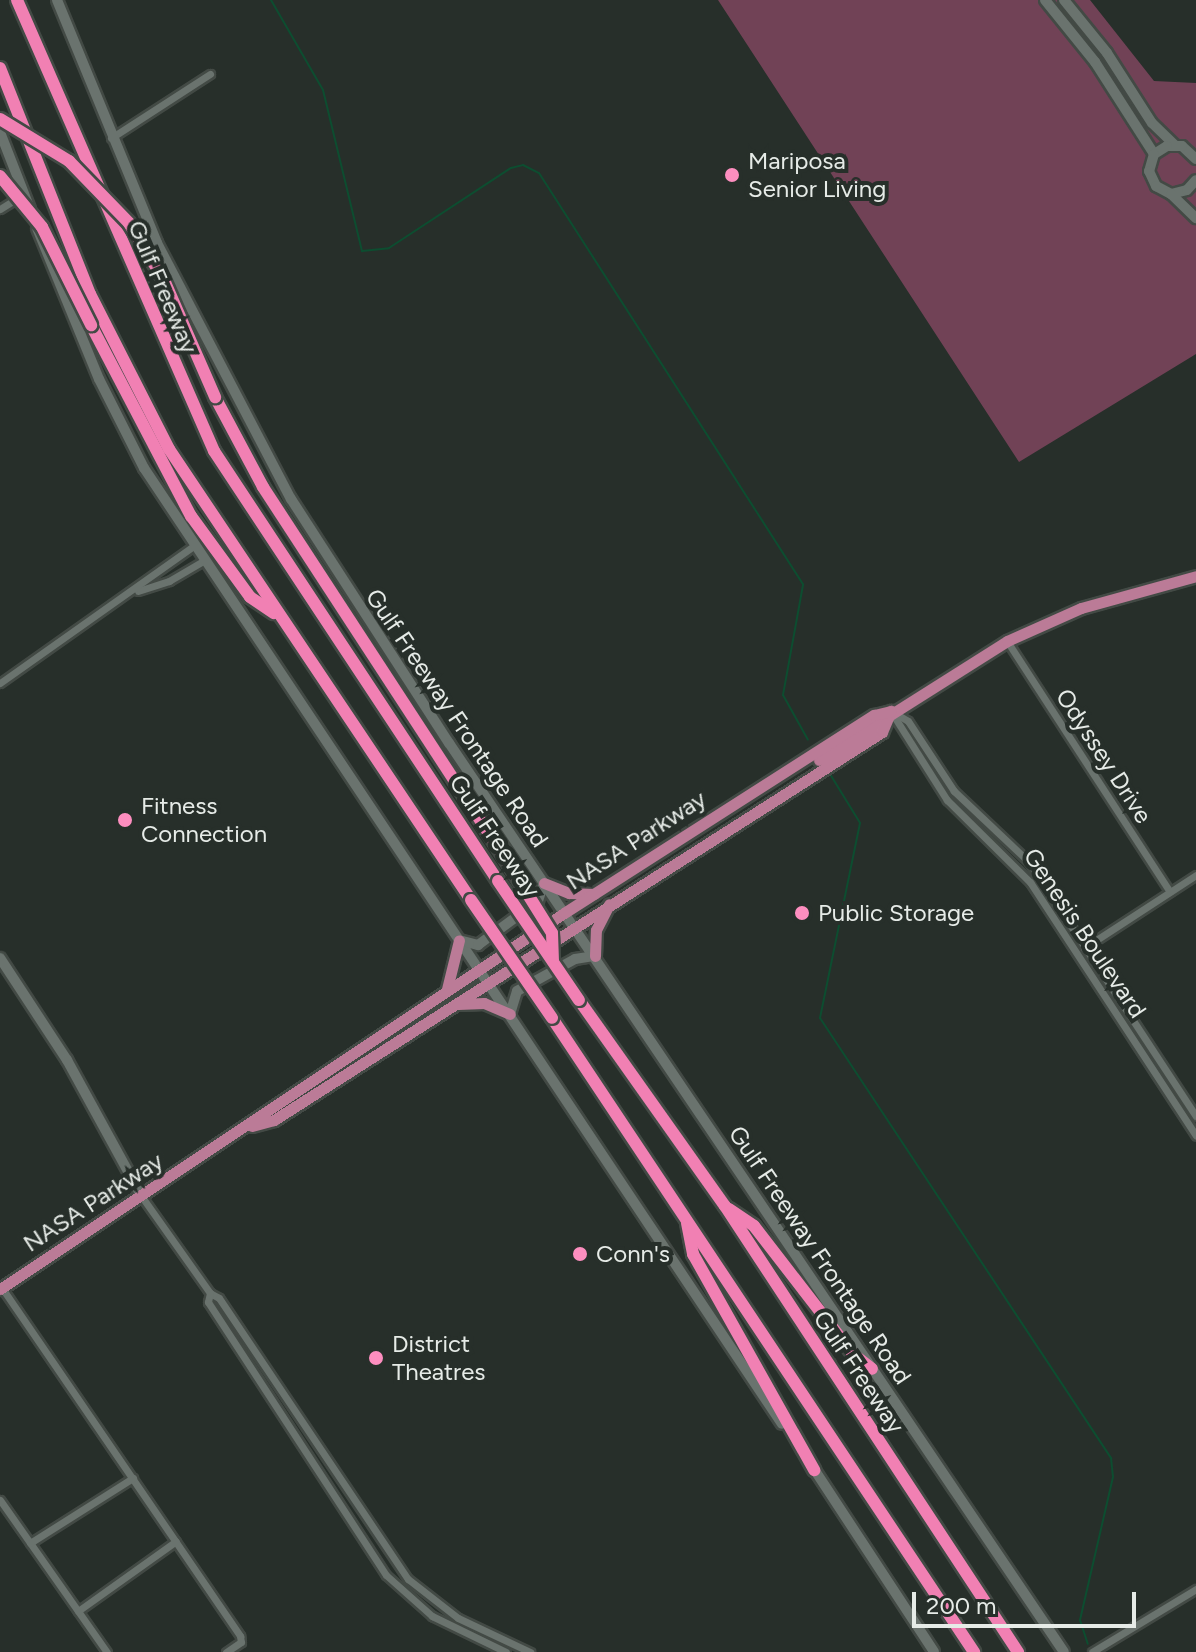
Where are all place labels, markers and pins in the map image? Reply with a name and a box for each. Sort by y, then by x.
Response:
place label: Mariposa Senior Living [748,147,886,203]
marker: Mariposa Senior Living [723,166,741,184]
place label: Fitness Connection [141,792,267,848]
marker: Fitness Connection [116,811,134,829]
place label: Public Storage [818,899,974,927]
marker: Public Storage [793,904,811,922]
place label: Conn's [596,1240,670,1268]
marker: Conn's [571,1245,589,1263]
place label: District Theatres [392,1330,485,1386]
marker: District Theatres [367,1349,385,1367]

